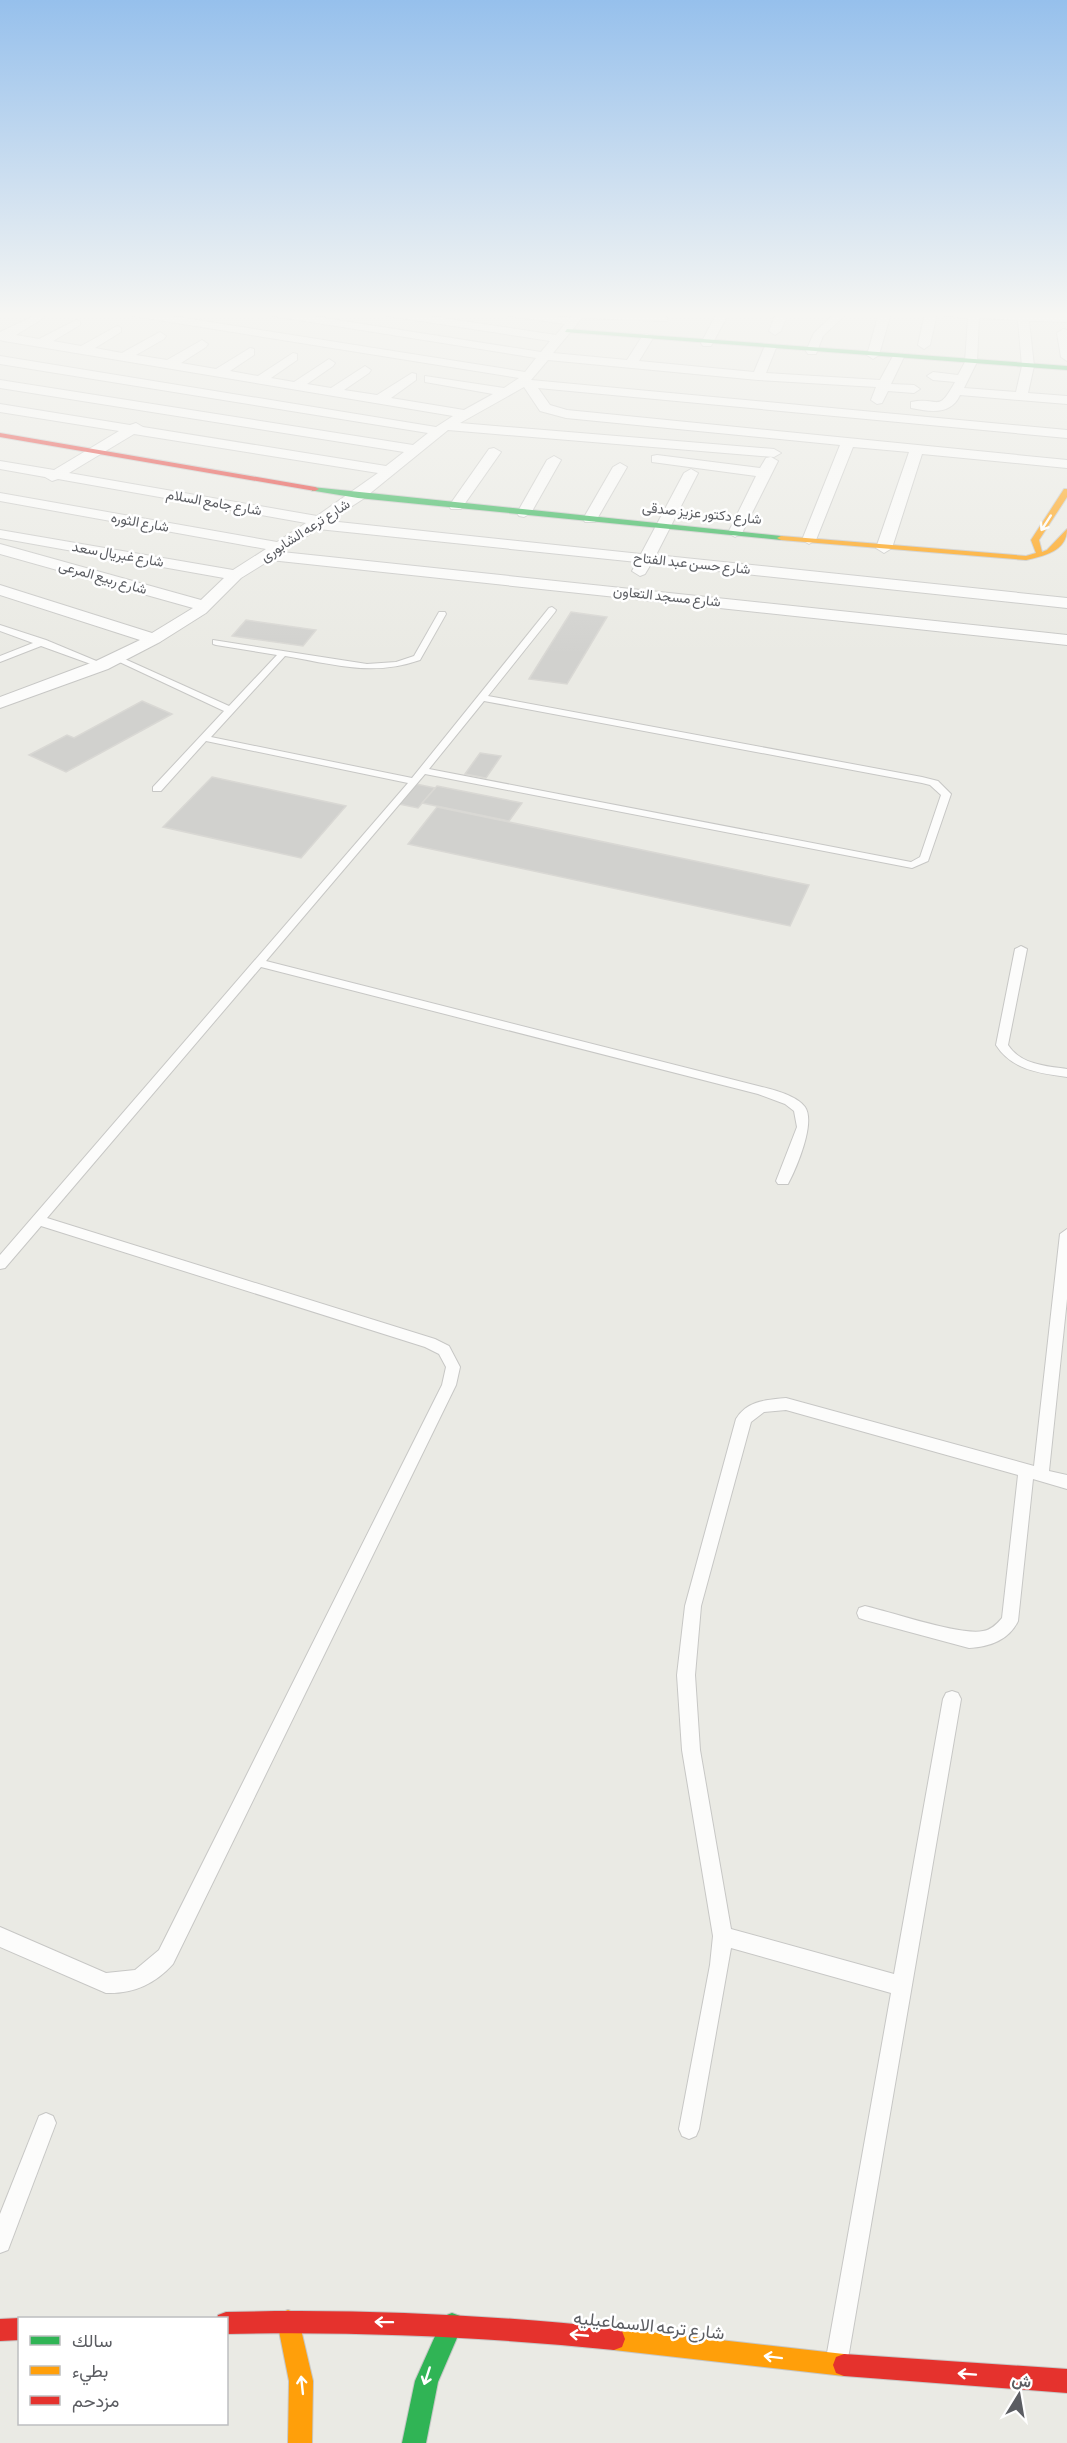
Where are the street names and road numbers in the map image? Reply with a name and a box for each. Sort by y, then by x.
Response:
street label: شارع جامع السلام [164,486,263,521]
street label: شارع ترعه الشابورى [257,495,354,567]
street label: شارع دكتور عزيز صدقى [641,499,763,530]
street label: شارع الثوره [109,509,170,538]
street label: شارع غبريال سعد [70,538,165,573]
street label: شارع حسن عبد الفتاح [632,549,751,580]
street label: شارع ربيع المرعى [56,557,149,600]
street label: شارع مسجد التعاون [612,582,722,613]
street label: شارع ترعه الاسماعيليه [572,2307,726,2345]

